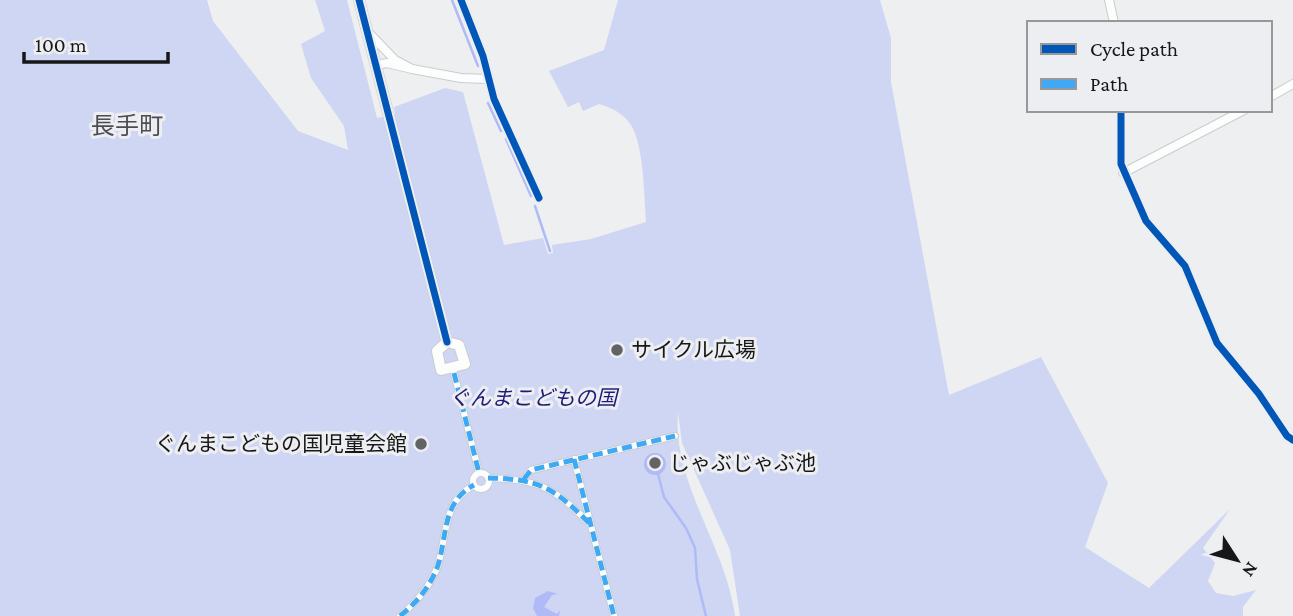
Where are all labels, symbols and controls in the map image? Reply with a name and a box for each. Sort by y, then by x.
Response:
scale bar [24,21,168,65]
legend [1027,21,1272,112]
text: 100 m [35,33,87,57]
text: Cycle path [1090,37,1178,61]
text: Path [1090,72,1128,96]
district label: 長手町 [91,112,163,139]
place label: サイクル広場 [631,338,756,362]
marker: サイクル広場 [609,342,625,358]
park label: ぐんまこどもの国 [449,386,620,410]
place label: ぐんまこどもの国児童会館 [155,432,407,456]
marker: ぐんまこどもの国児童会館 [413,436,429,452]
place label: じゃぶじゃぶ池 [669,451,816,475]
marker: じゃぶじゃぶ池 [647,455,663,471]
north arrow [1202,525,1272,595]
text: N [1238,558,1263,581]

